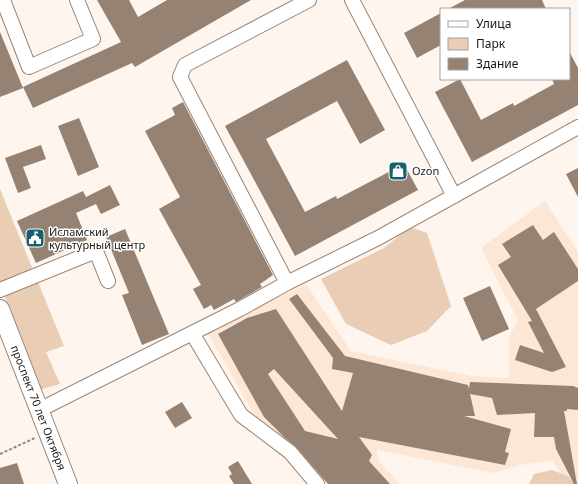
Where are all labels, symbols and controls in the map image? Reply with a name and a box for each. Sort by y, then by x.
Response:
legend [440,8,570,80]
text: Улица [476,15,511,32]
text: Парк [476,35,506,52]
text: Здание [476,55,519,72]
shop icon: Ozon [387,160,409,182]
place label: Ozon [412,163,439,178]
place label: Исламский культурный центр [49,224,146,252]
public building icon: Исламский культурный центр [24,227,46,249]
street label: проспект 70 лет Октября [8,343,70,472]

